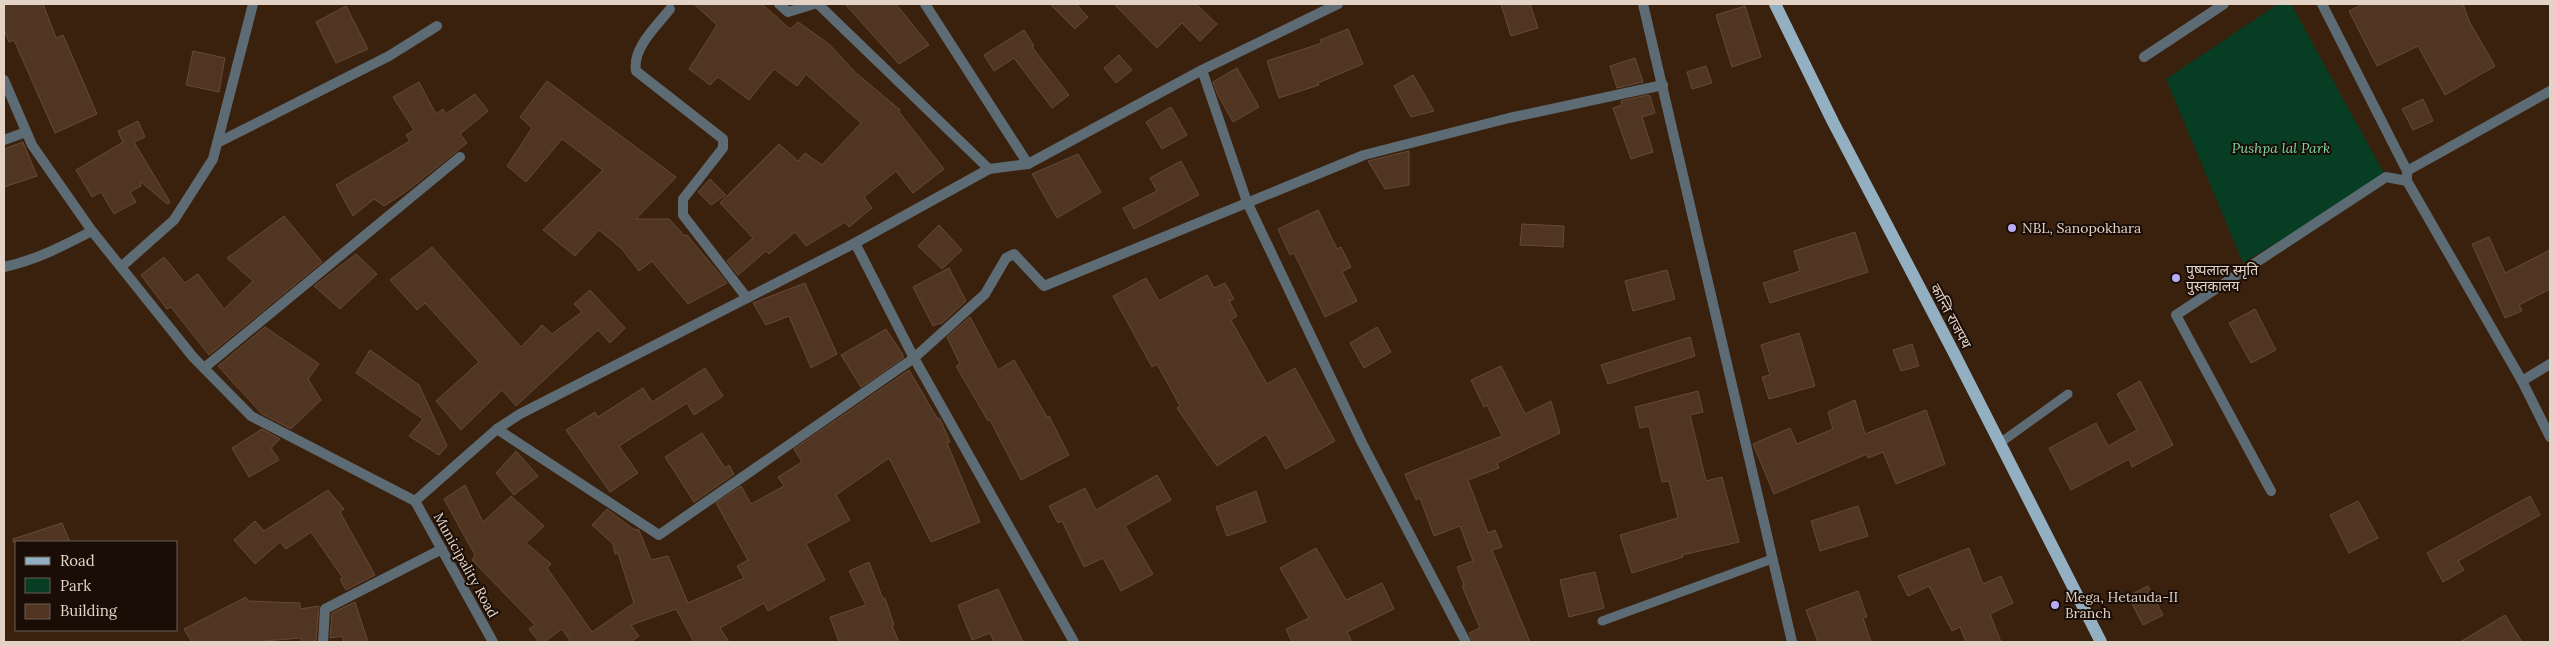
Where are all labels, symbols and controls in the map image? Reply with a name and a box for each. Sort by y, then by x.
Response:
park label: Pushpa lal Park [2232,139,2330,157]
place label: NBL, Sanopokhara [2022,219,2141,237]
marker: NBL, Sanopokhara [2006,222,2018,234]
place label: पुष्पलाल स्मृति पुस्तकालय [2186,261,2259,296]
marker: पुष्पलाल स्मृति पुस्तकालय [2170,272,2182,284]
street label: कान्ति राजपथ [1926,281,1976,352]
street label: Municipality Road [430,509,502,621]
legend [15,541,178,631]
text: Road [60,551,95,570]
text: Park [60,576,91,595]
place label: Mega, Hetauda-II Branch [2065,588,2178,622]
marker: Mega, Hetauda-II Branch [2049,599,2061,611]
text: Building [60,601,118,620]

